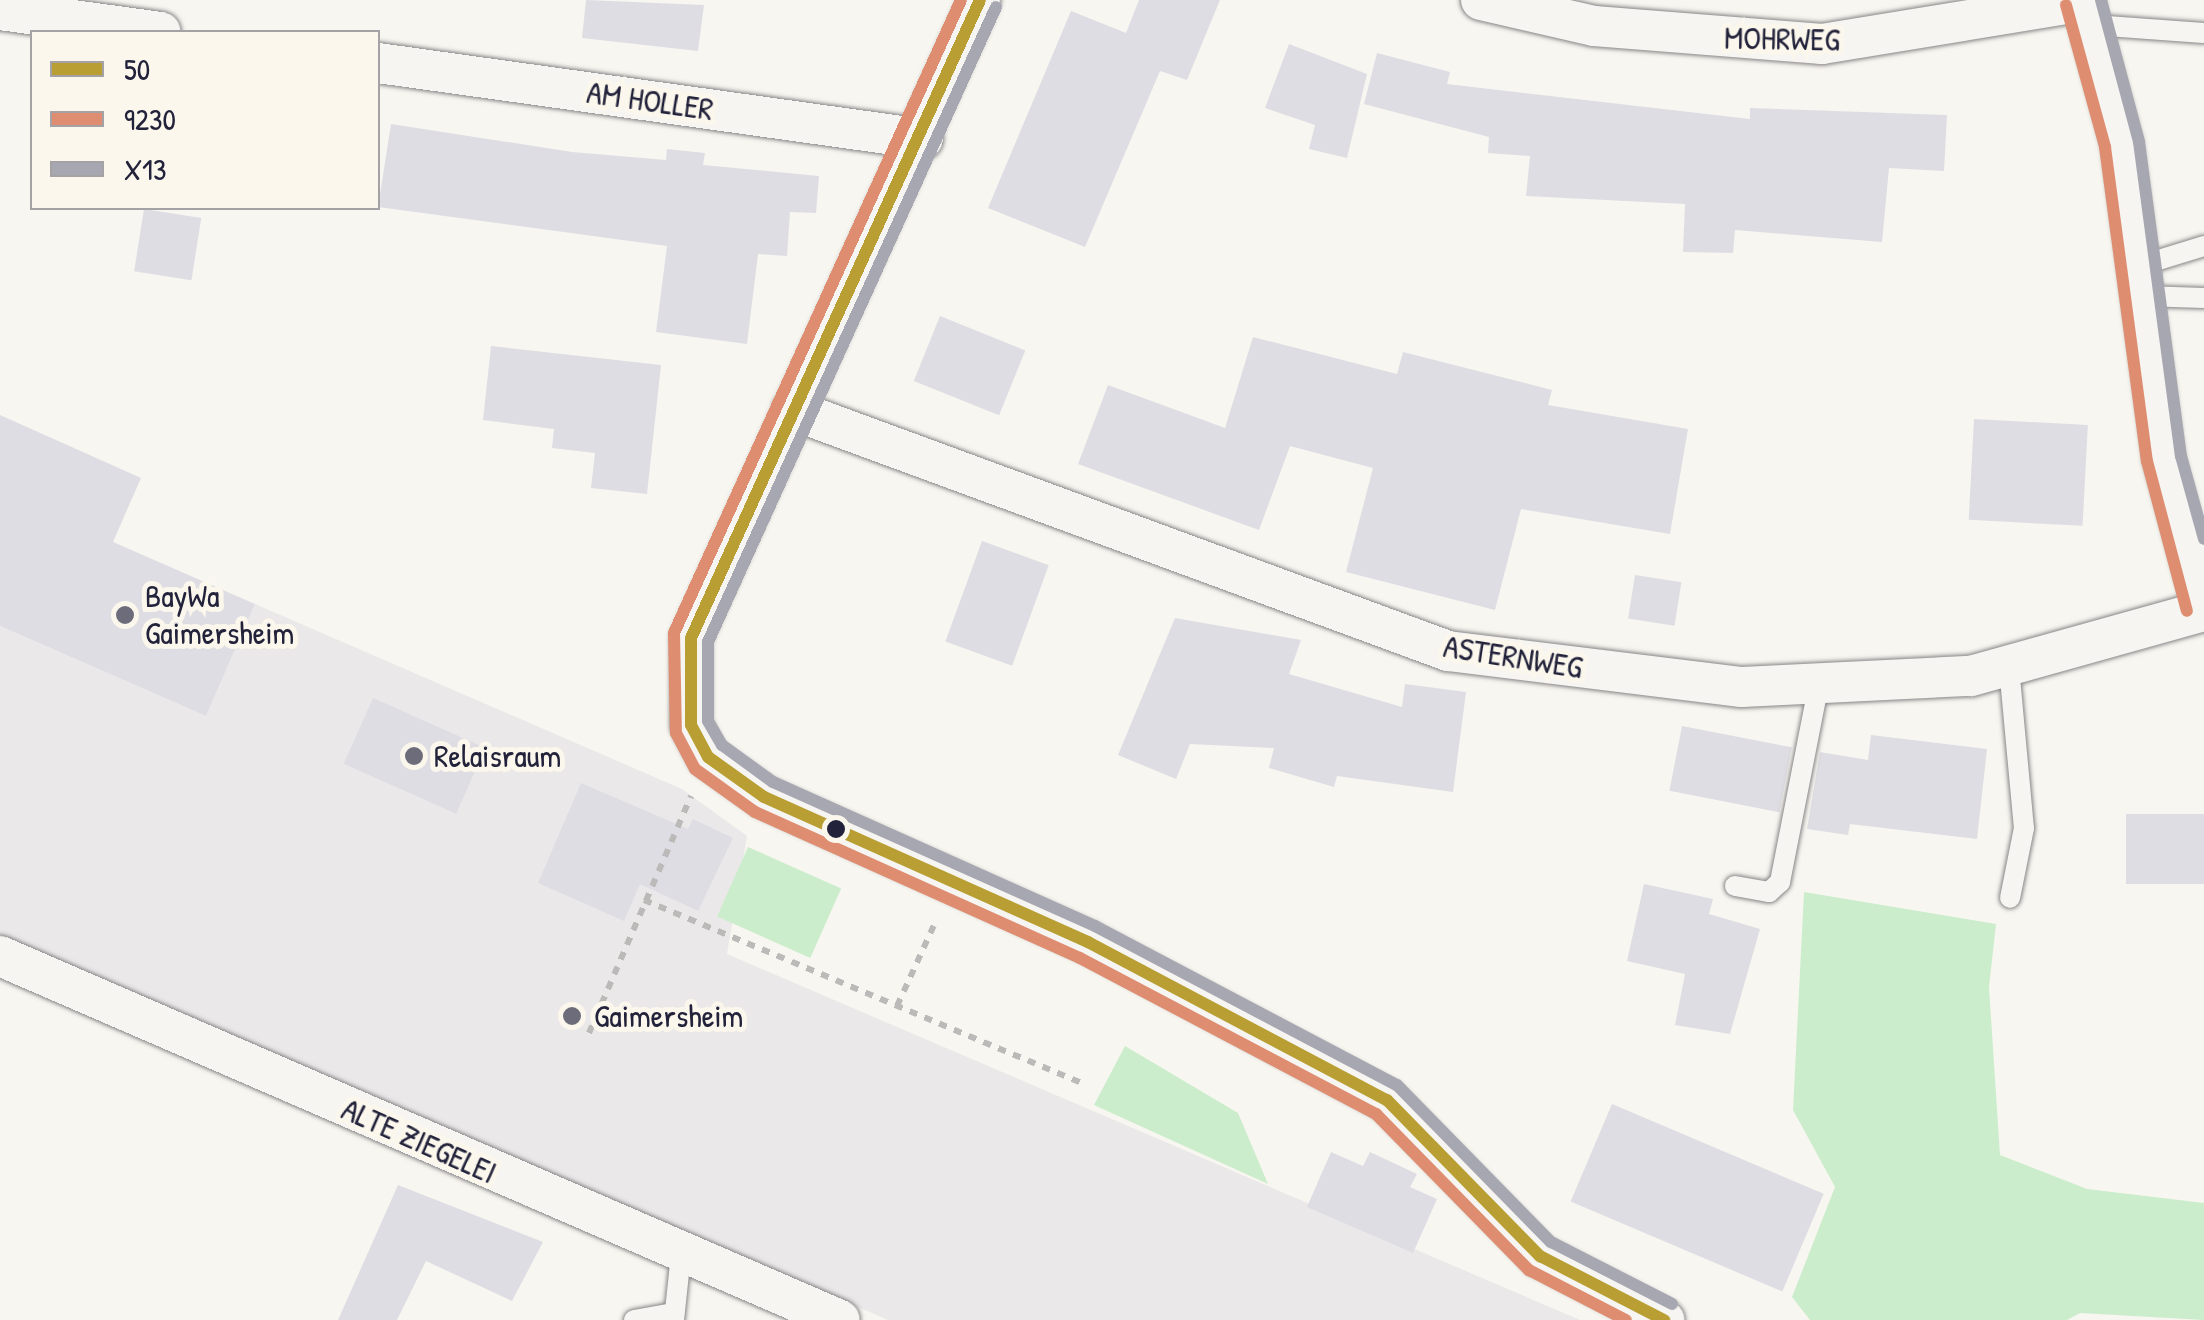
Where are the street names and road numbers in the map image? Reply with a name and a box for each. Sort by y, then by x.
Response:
street label: MOHRWEG [1724,19,1840,59]
street label: AM HOLLER [584,73,716,129]
street label: ASTERNWEG [1441,627,1585,687]
street label: ALTE ZIEGELEI [336,1090,502,1192]

